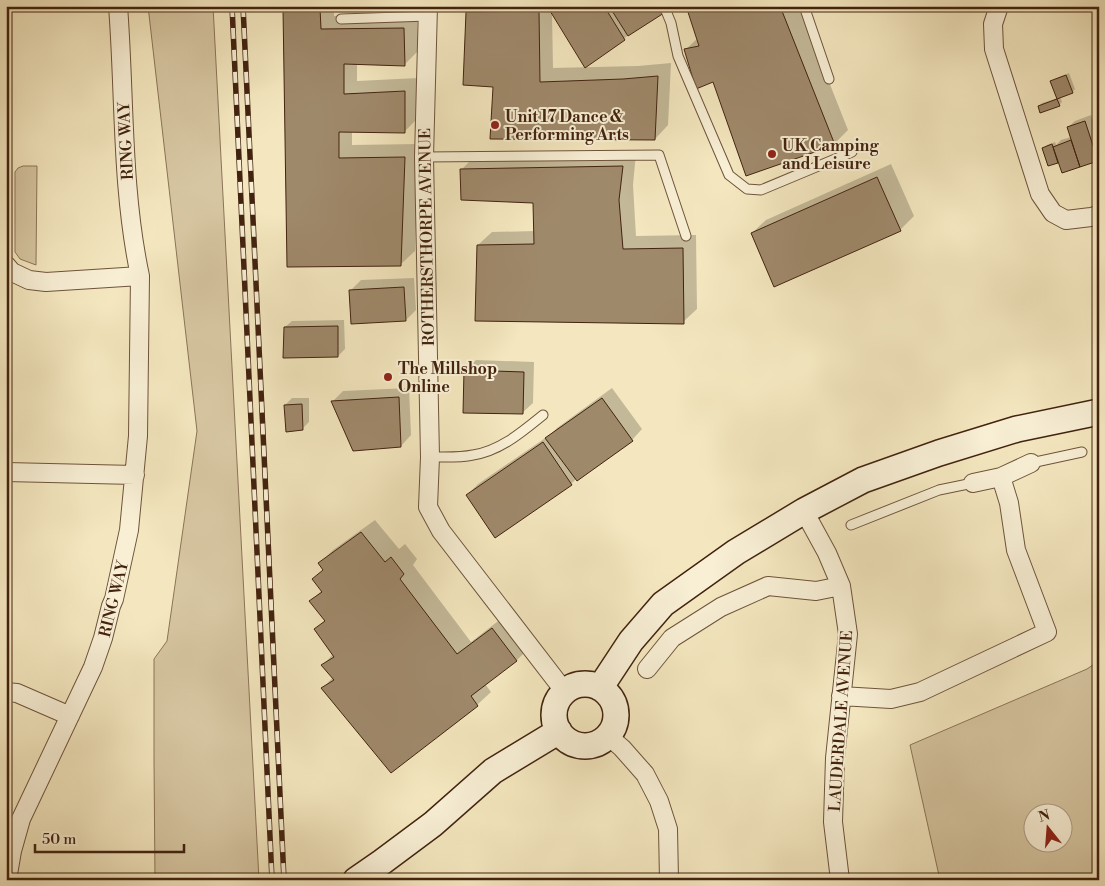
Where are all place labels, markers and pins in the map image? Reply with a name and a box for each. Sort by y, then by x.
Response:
place label: Unit 17 Dance & Performing Arts [505,107,629,145]
marker: Unit 17 Dance & Performing Arts [489,119,501,131]
place label: UK Camping and Leisure [782,136,879,174]
marker: UK Camping and Leisure [766,148,778,160]
place label: The Millshop Online [398,359,497,397]
marker: The Millshop Online [382,371,394,383]

